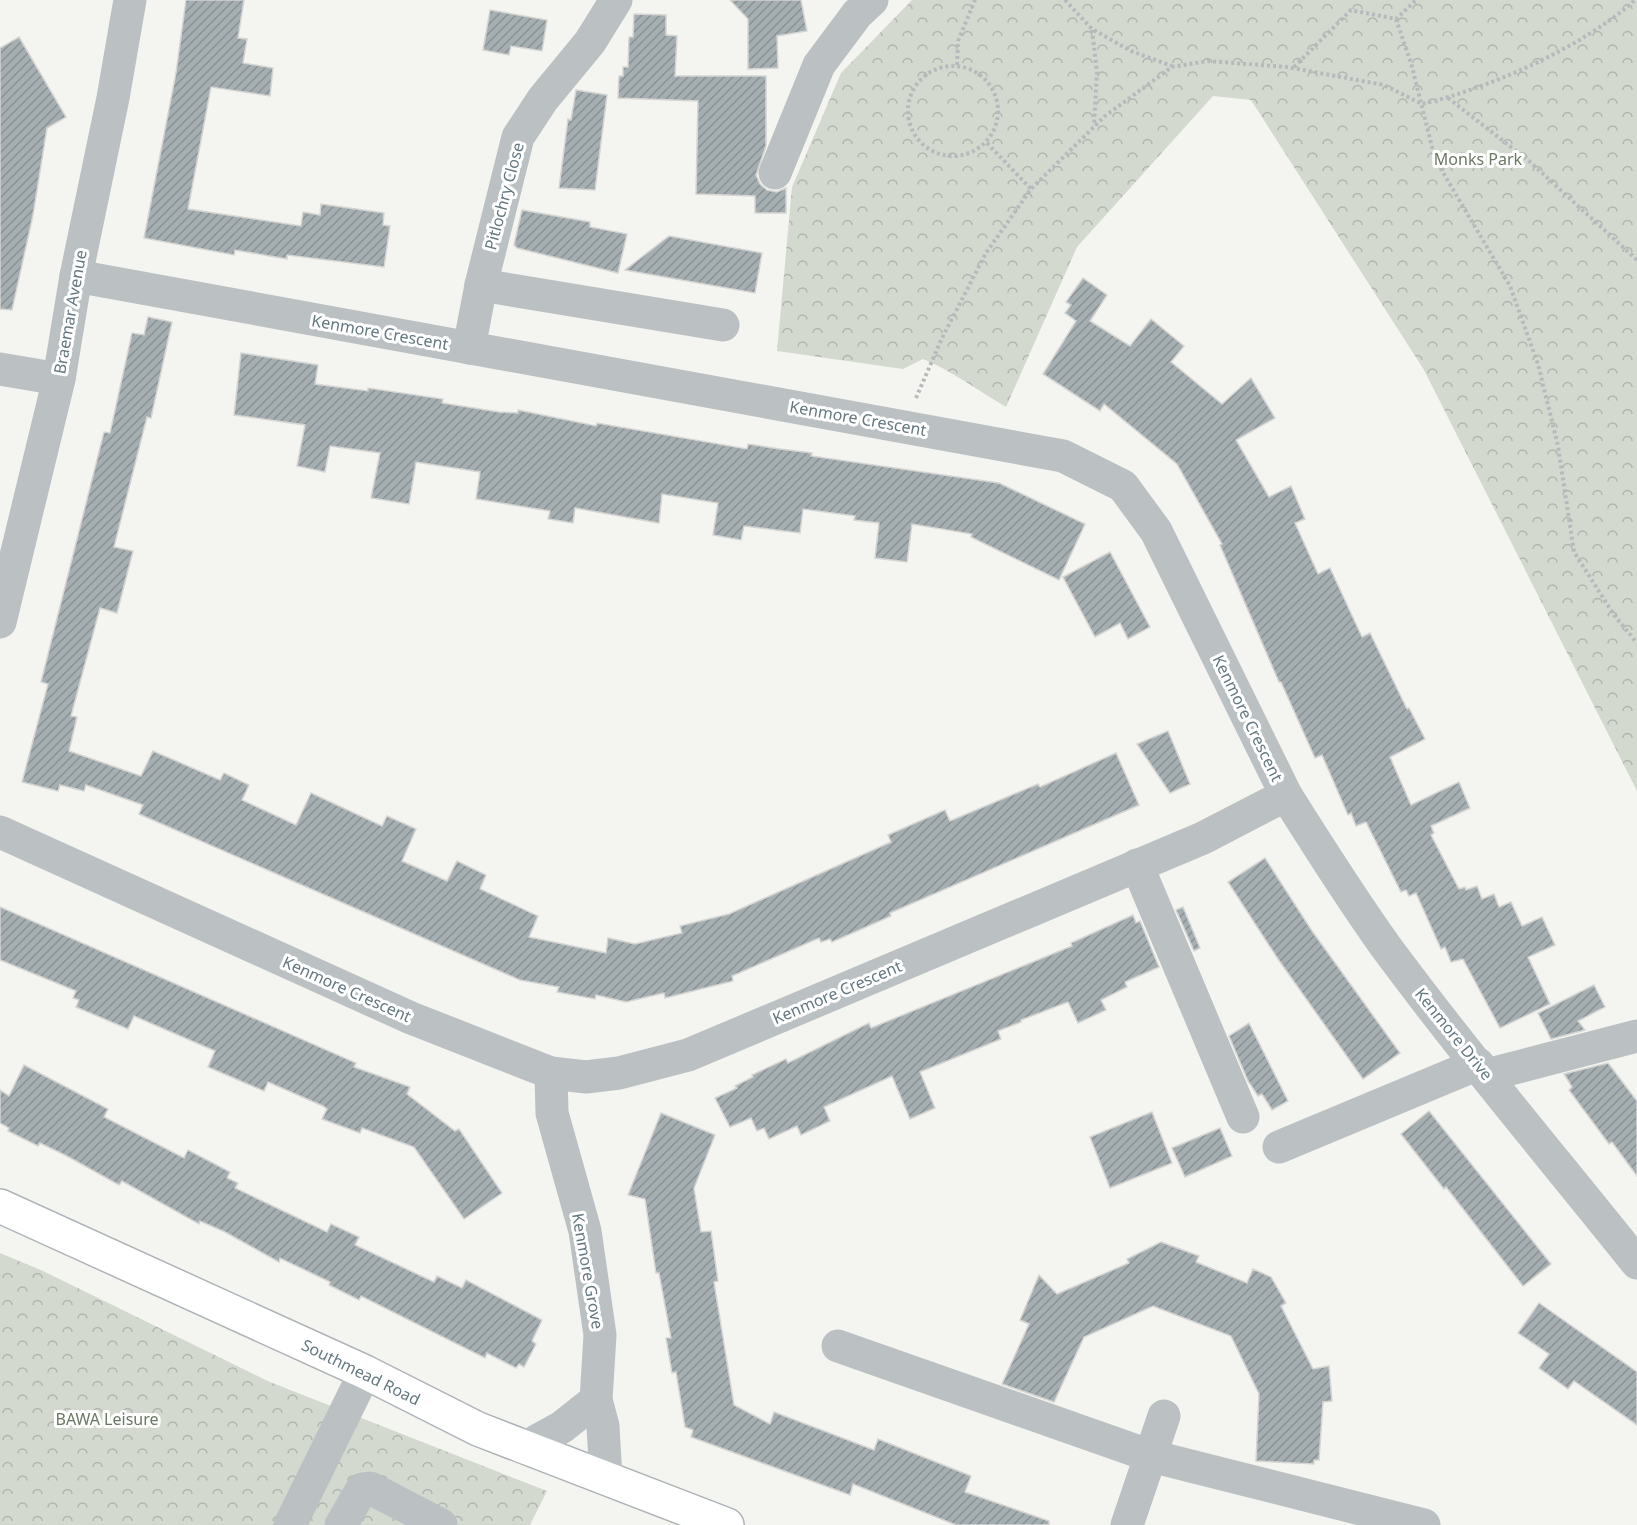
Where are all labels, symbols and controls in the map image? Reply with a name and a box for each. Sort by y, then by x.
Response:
street label: Pitlochry Close [479,140,529,252]
park label: Monks Park [1434,148,1523,170]
street label: Braemar Avenue [48,248,92,376]
street label: Kenmore Crescent [310,309,450,355]
street label: Kenmore Crescent [788,395,928,441]
street label: Kenmore Crescent [1208,651,1288,785]
street label: Kenmore Crescent [279,951,415,1027]
street label: Kenmore Crescent [769,955,905,1029]
street label: Kenmore Drive [1410,983,1498,1085]
street label: Kenmore Grove [567,1211,609,1331]
street label: Southmead Road [298,1334,424,1410]
park label: BAWA Leisure [55,1408,159,1430]

